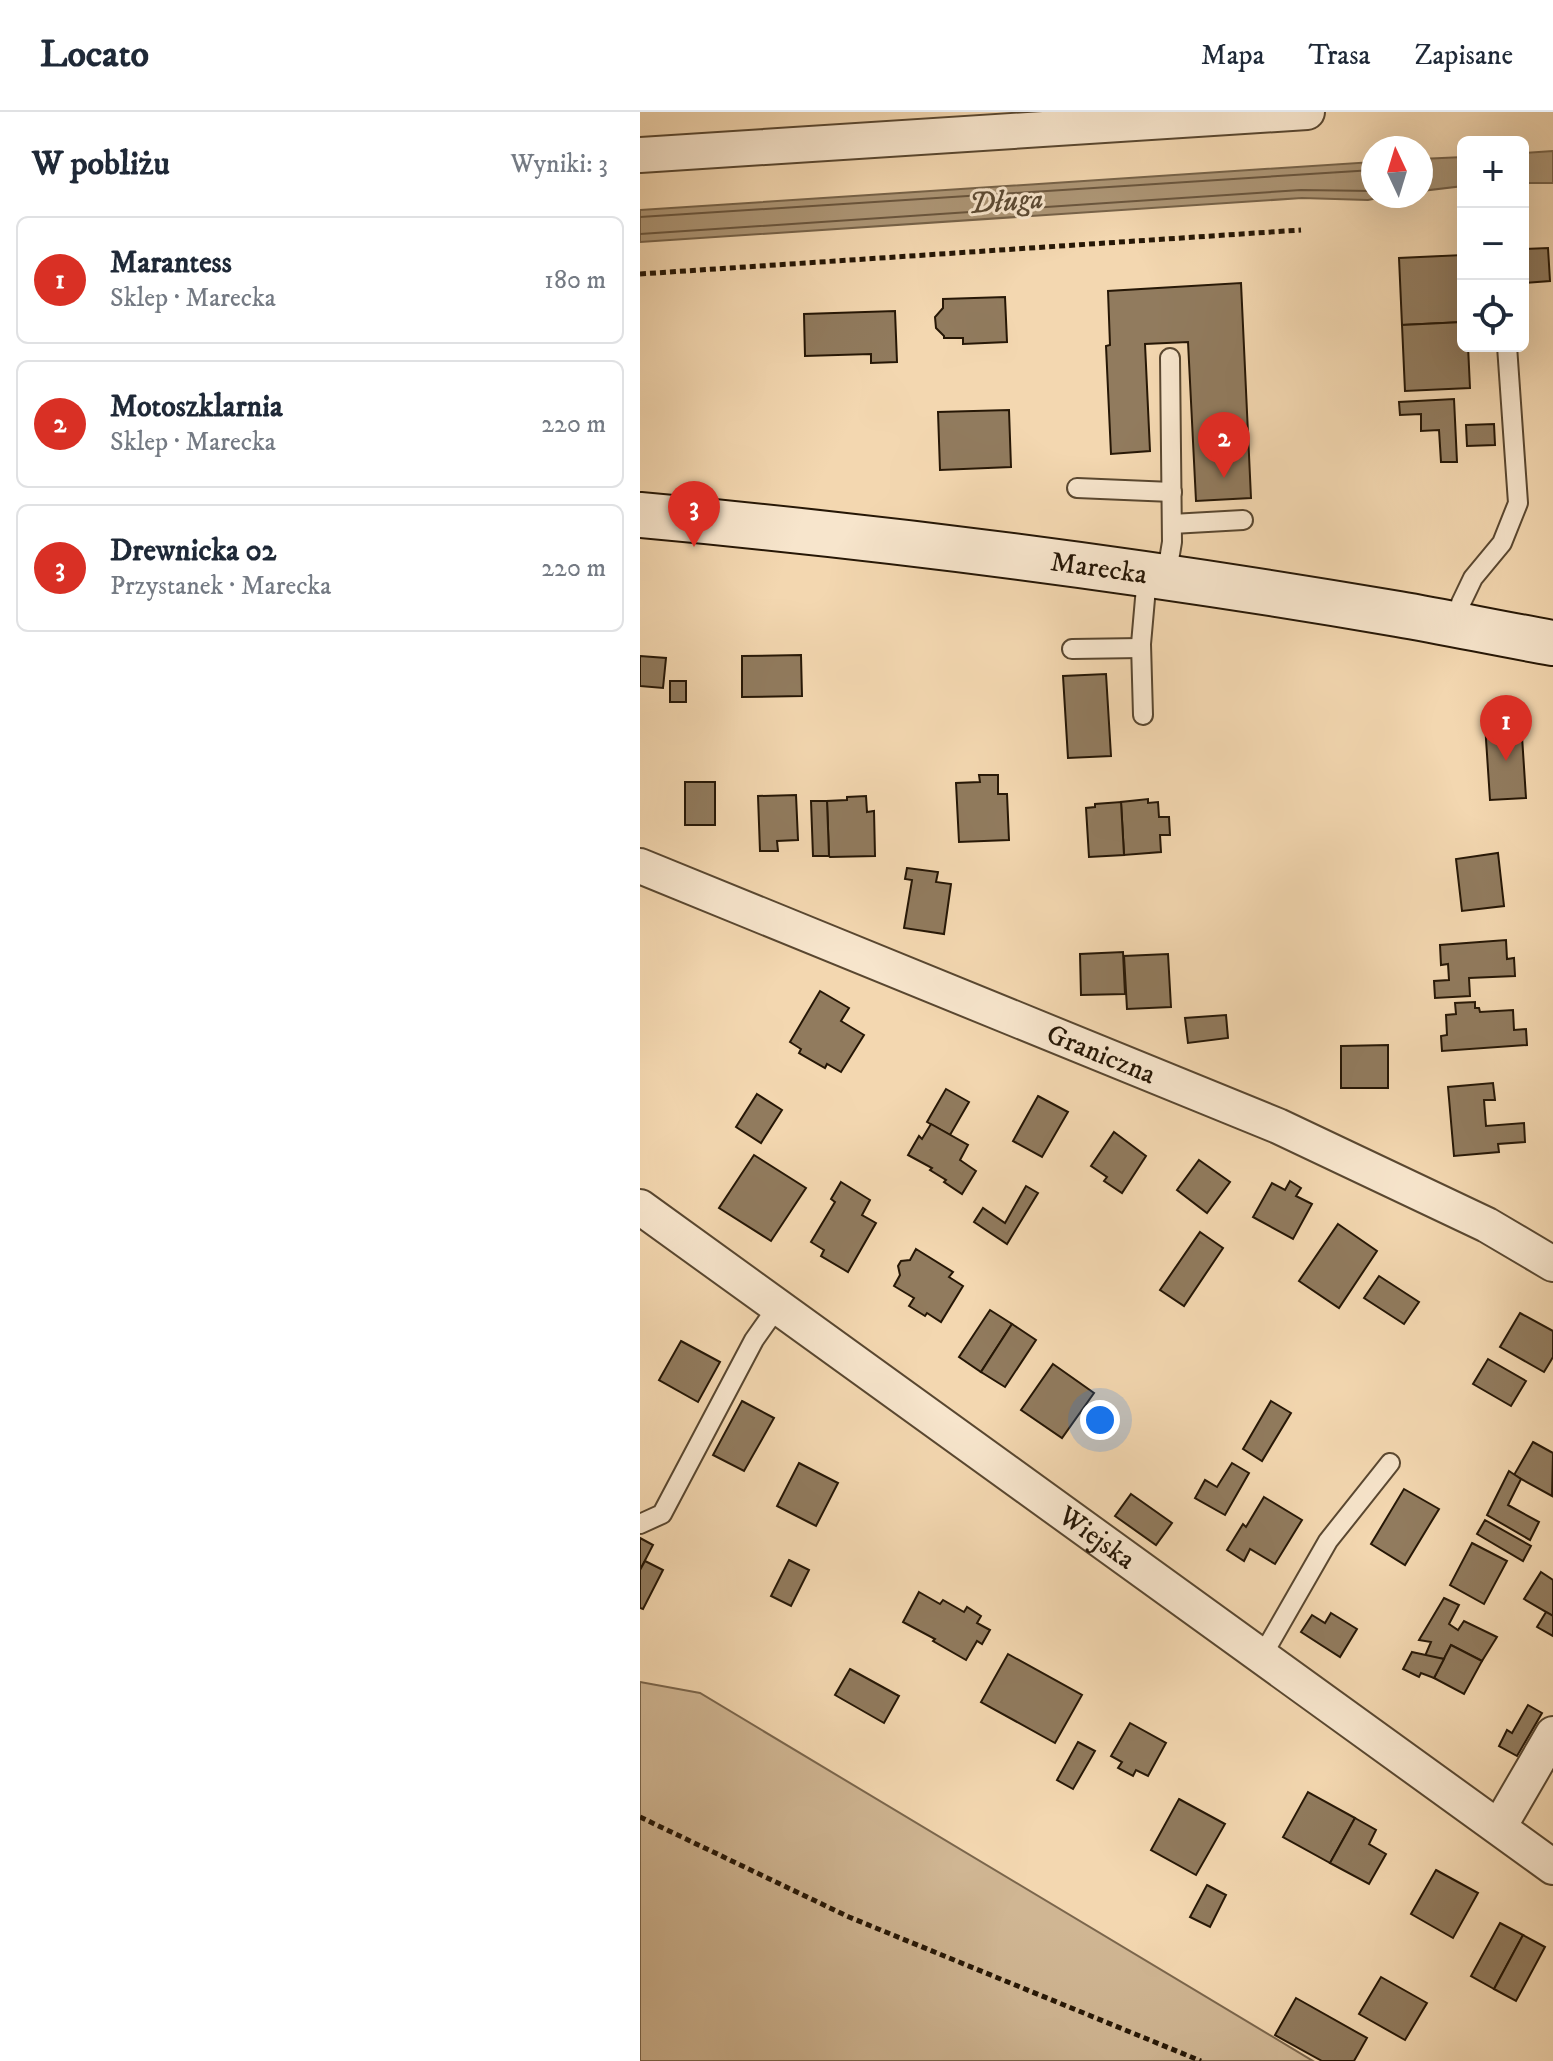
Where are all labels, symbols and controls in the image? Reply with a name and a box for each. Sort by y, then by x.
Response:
text: Locato [40,31,149,79]
text: Mapa [1201,38,1265,73]
text: Trasa [1309,38,1370,73]
text: Zapisane [1414,38,1513,73]
north arrow [1361,136,1433,208]
map controls [1457,136,1529,352]
button: + [1457,136,1529,208]
text: W pobliżu [32,143,170,185]
text: Wyniki: 3 [511,148,608,181]
water label: Długa [967,181,1045,223]
button: − [1457,208,1529,280]
text: Marantess [110,245,232,282]
text: 1 [55,264,65,297]
text: 180 m [544,264,606,297]
button: locate [1457,280,1529,352]
text: Sklep · Marecka [110,282,276,315]
text: Motoszklarnia [110,389,283,426]
text: 2 [54,408,66,441]
text: 220 m [541,408,606,441]
pin: 2 [1198,412,1250,478]
text: Sklep · Marecka [110,426,276,459]
pin: 3 [668,481,720,547]
text: Drewnicka 02 [110,533,276,570]
street label: Marecka [1048,544,1150,592]
text: 3 [55,552,65,585]
text: 220 m [541,552,606,585]
text: Przystanek · Marecka [110,570,331,603]
pin: 1 [1480,695,1532,761]
street label: Graniczna [1042,1016,1161,1092]
your location [1080,1400,1120,1440]
street label: Wiejska [1051,1497,1142,1577]

